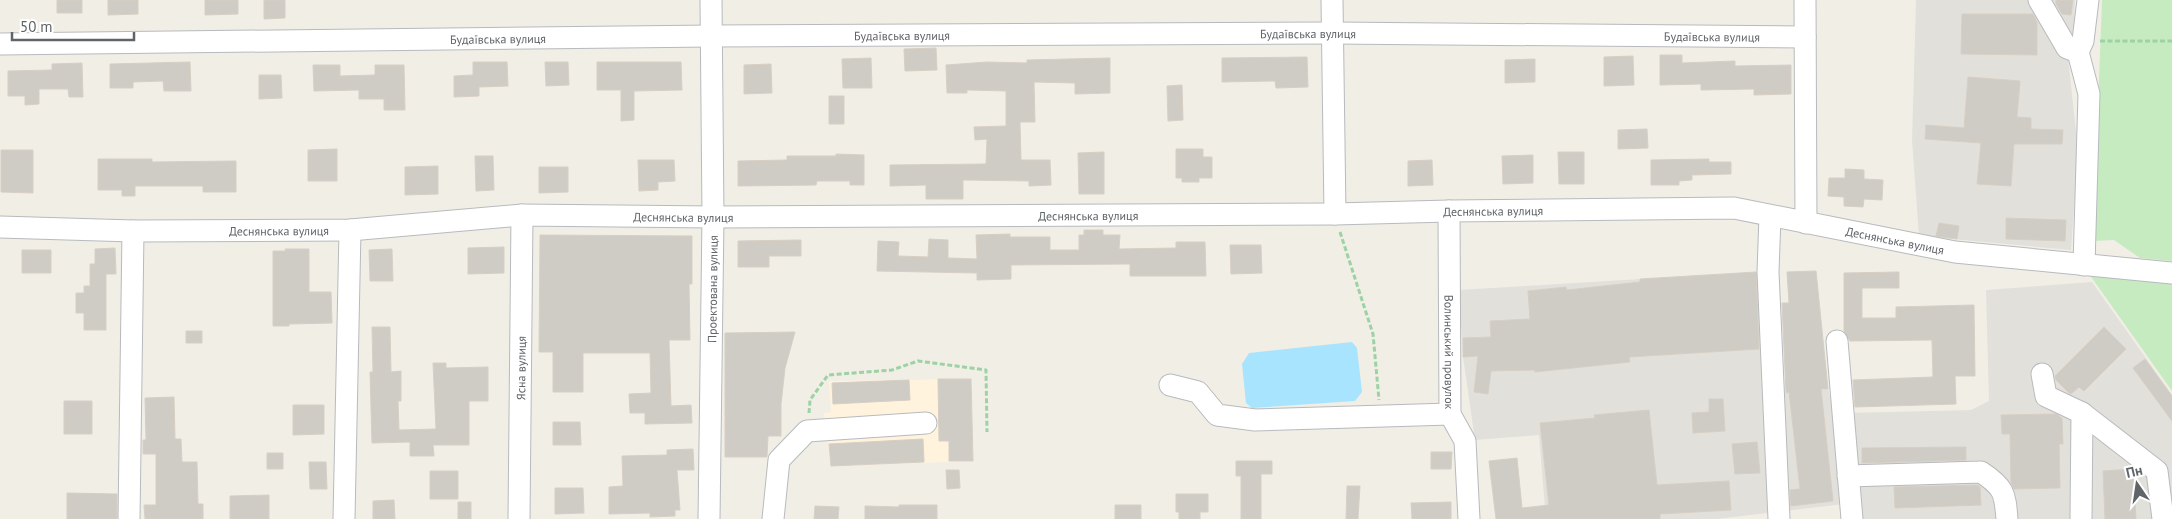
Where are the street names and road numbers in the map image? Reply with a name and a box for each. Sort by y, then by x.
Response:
street label: Будаївська вулиця [1260,25,1356,41]
street label: Будаївська вулиця [854,27,950,43]
street label: Будаївська вулиця [1664,28,1760,44]
street label: Будаївська вулиця [450,30,546,46]
street label: Деснянська вулиця [1443,203,1543,219]
street label: Деснянська вулиця [1038,207,1138,223]
street label: Деснянська вулиця [633,209,733,225]
street label: Деснянська вулиця [229,223,329,238]
street label: Деснянська вулиця [1845,223,1946,257]
street label: Проектована вулиця [704,235,720,343]
street label: Волинський провулок [1442,295,1457,410]
street label: Ясна вулиця [513,336,528,400]

